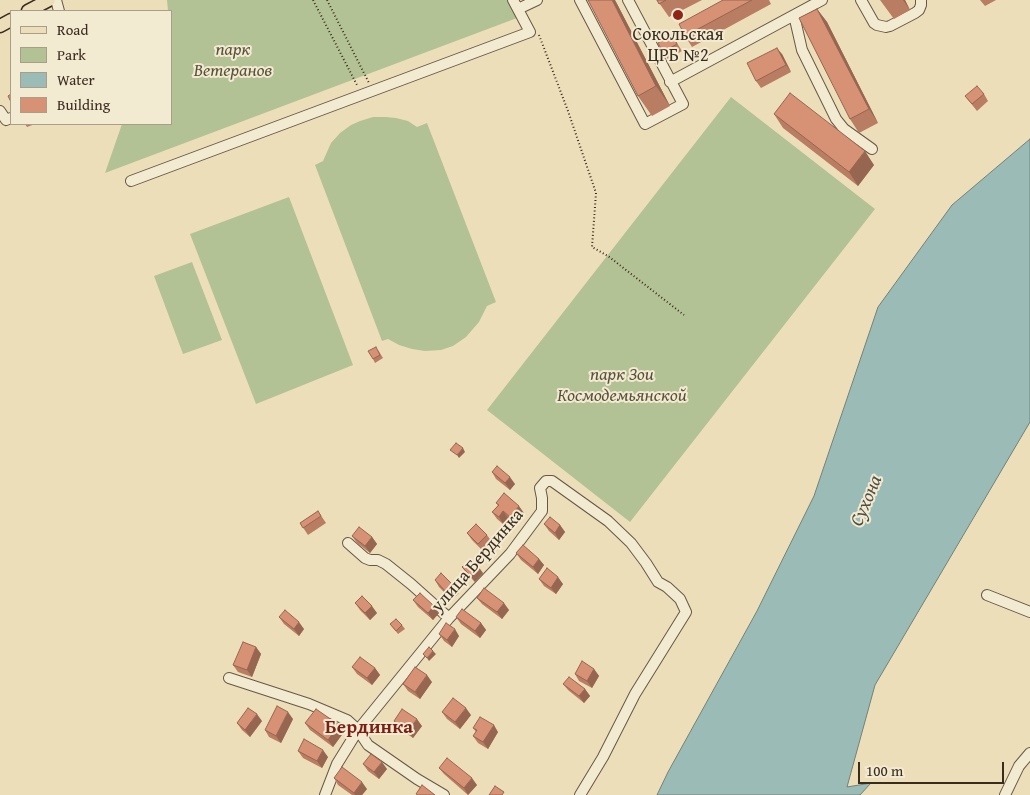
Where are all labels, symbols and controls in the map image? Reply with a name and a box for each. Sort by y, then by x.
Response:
marker: Сокольская ЦРБ №2 [671,8,685,22]
legend [10,10,172,125]
text: Road [57,19,88,40]
place label: Сокольская ЦРБ №2 [632,24,724,66]
park label: парк Ветеранов [194,39,272,82]
text: Park [57,44,86,65]
text: Water [57,69,95,90]
text: Building [57,94,110,115]
park label: парк Зои Космодемьянской [557,364,687,406]
water label: Сухона [846,472,888,530]
street label: улица Бердинка [427,505,529,617]
district label: Бердинка [325,717,413,739]
scale bar [860,752,1006,784]
text: 100 m [866,760,903,781]

